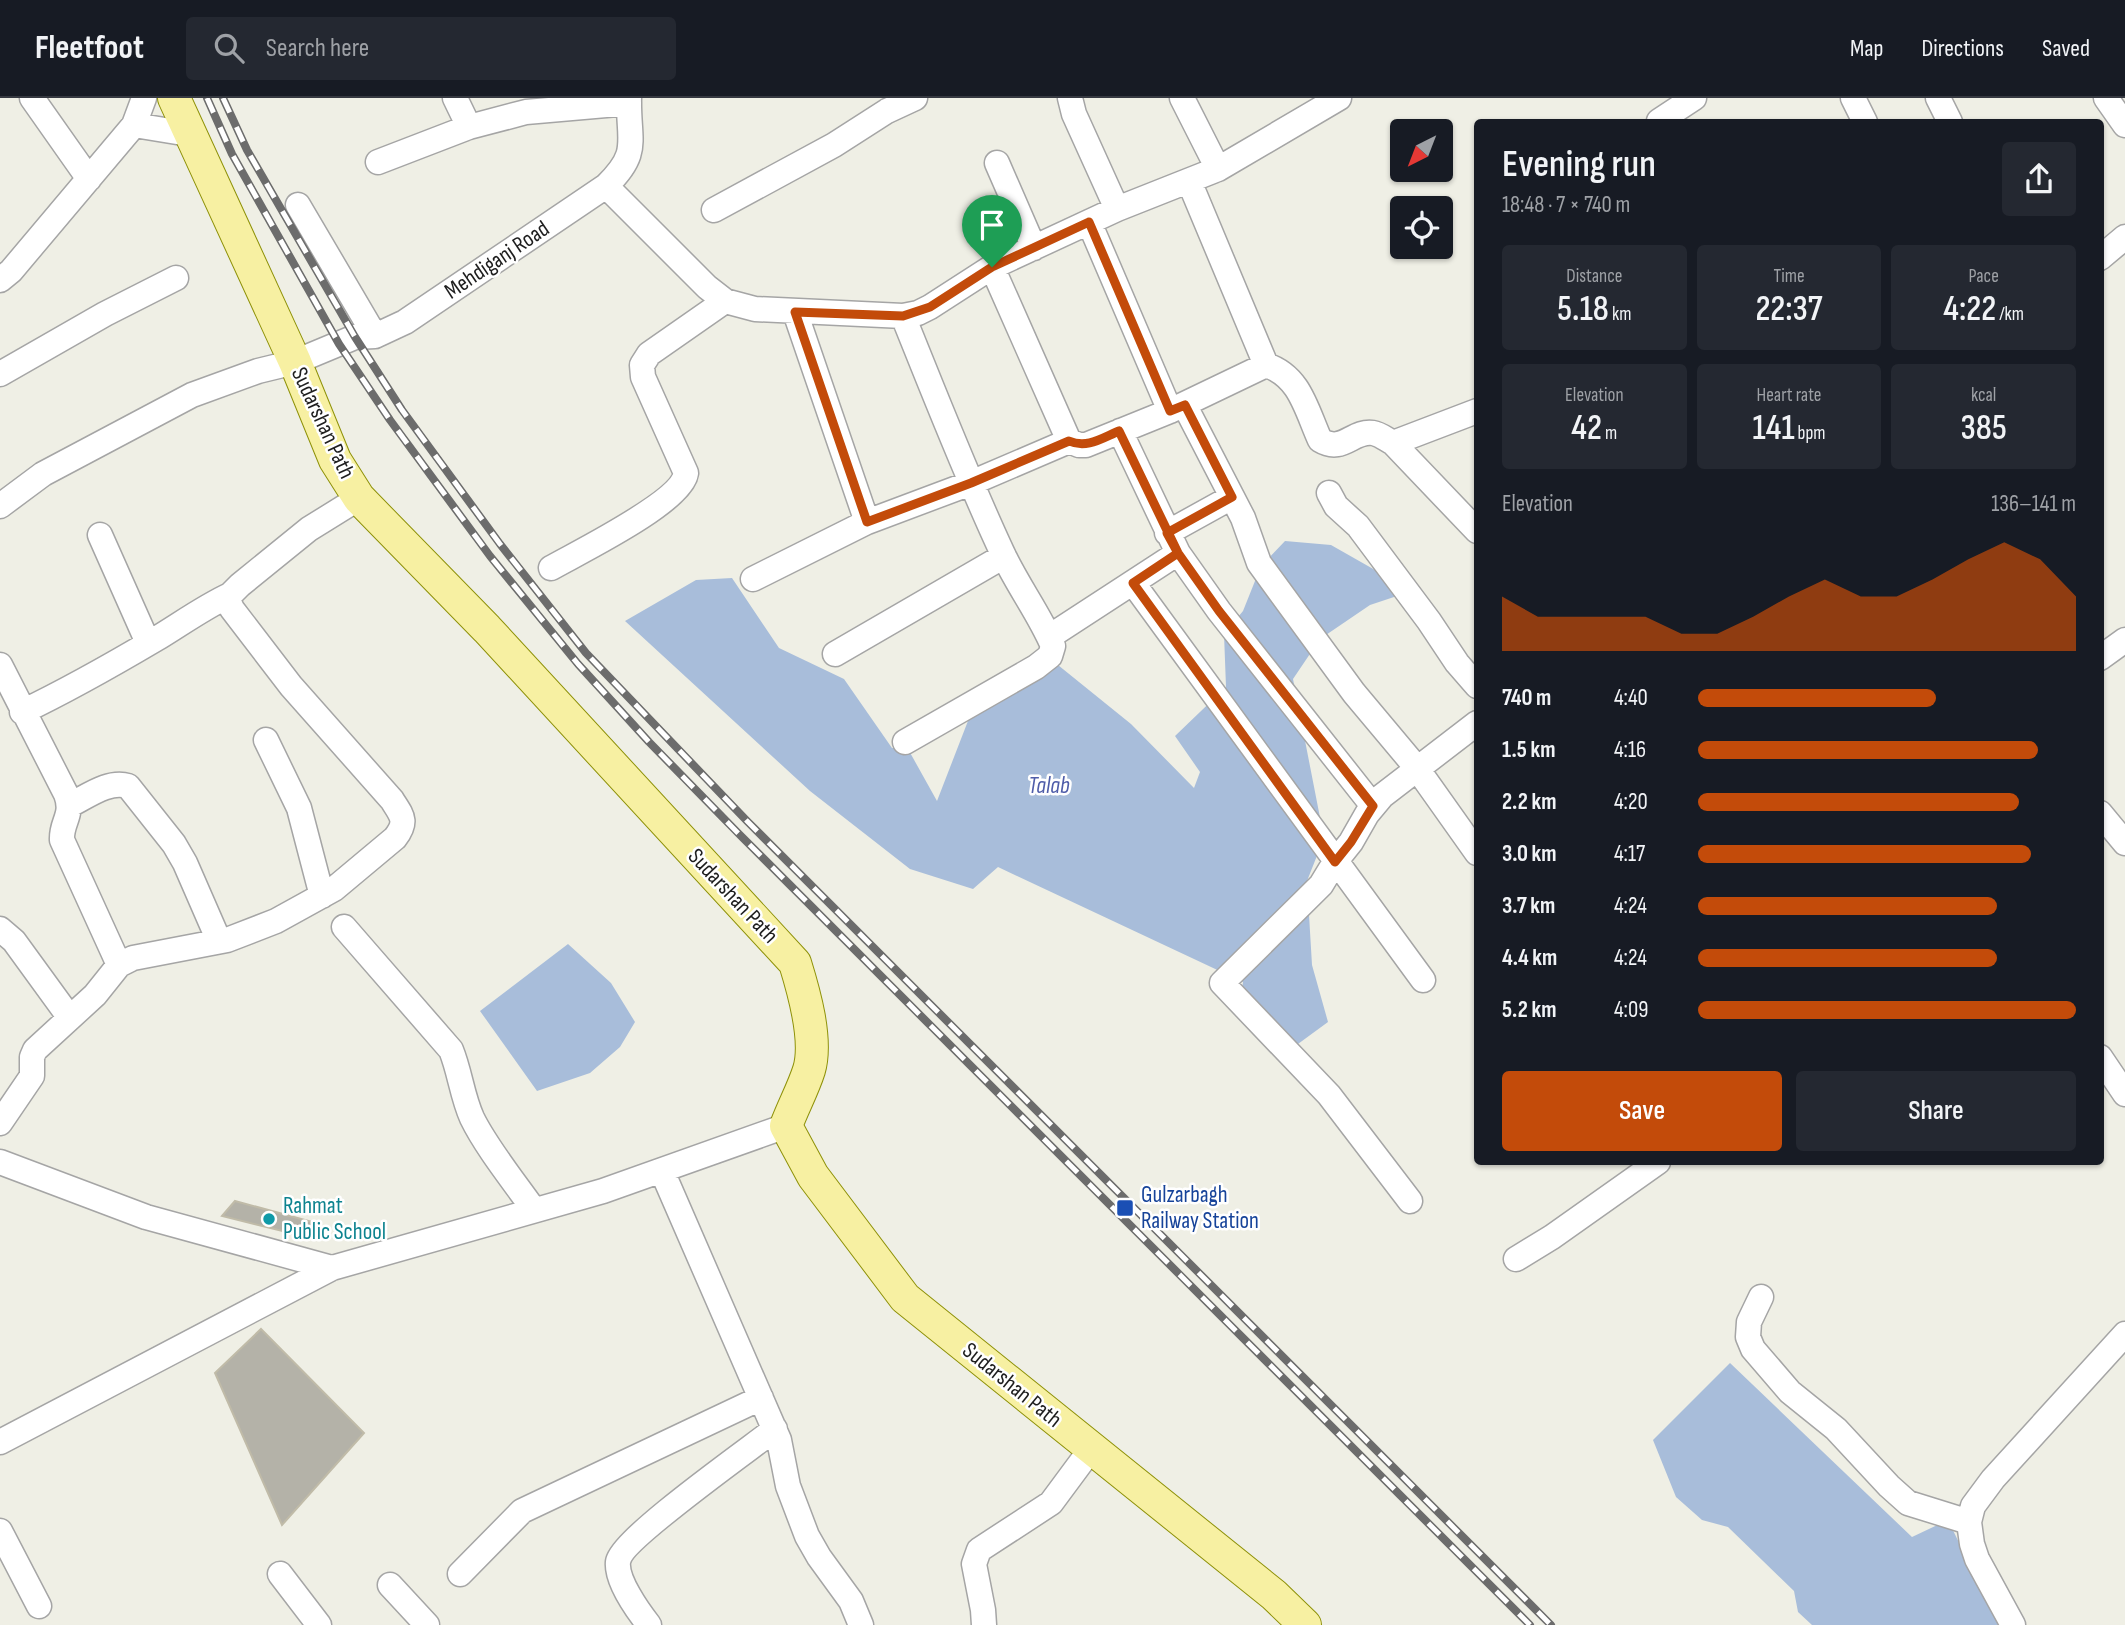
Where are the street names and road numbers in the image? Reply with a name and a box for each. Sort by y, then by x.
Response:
street label: Mehdiganj Road [439,215,555,305]
street label: Sudarshan Path [285,363,361,483]
street label: Sudarshan Path [682,843,784,949]
street label: Sudarshan Path [957,1336,1067,1434]

